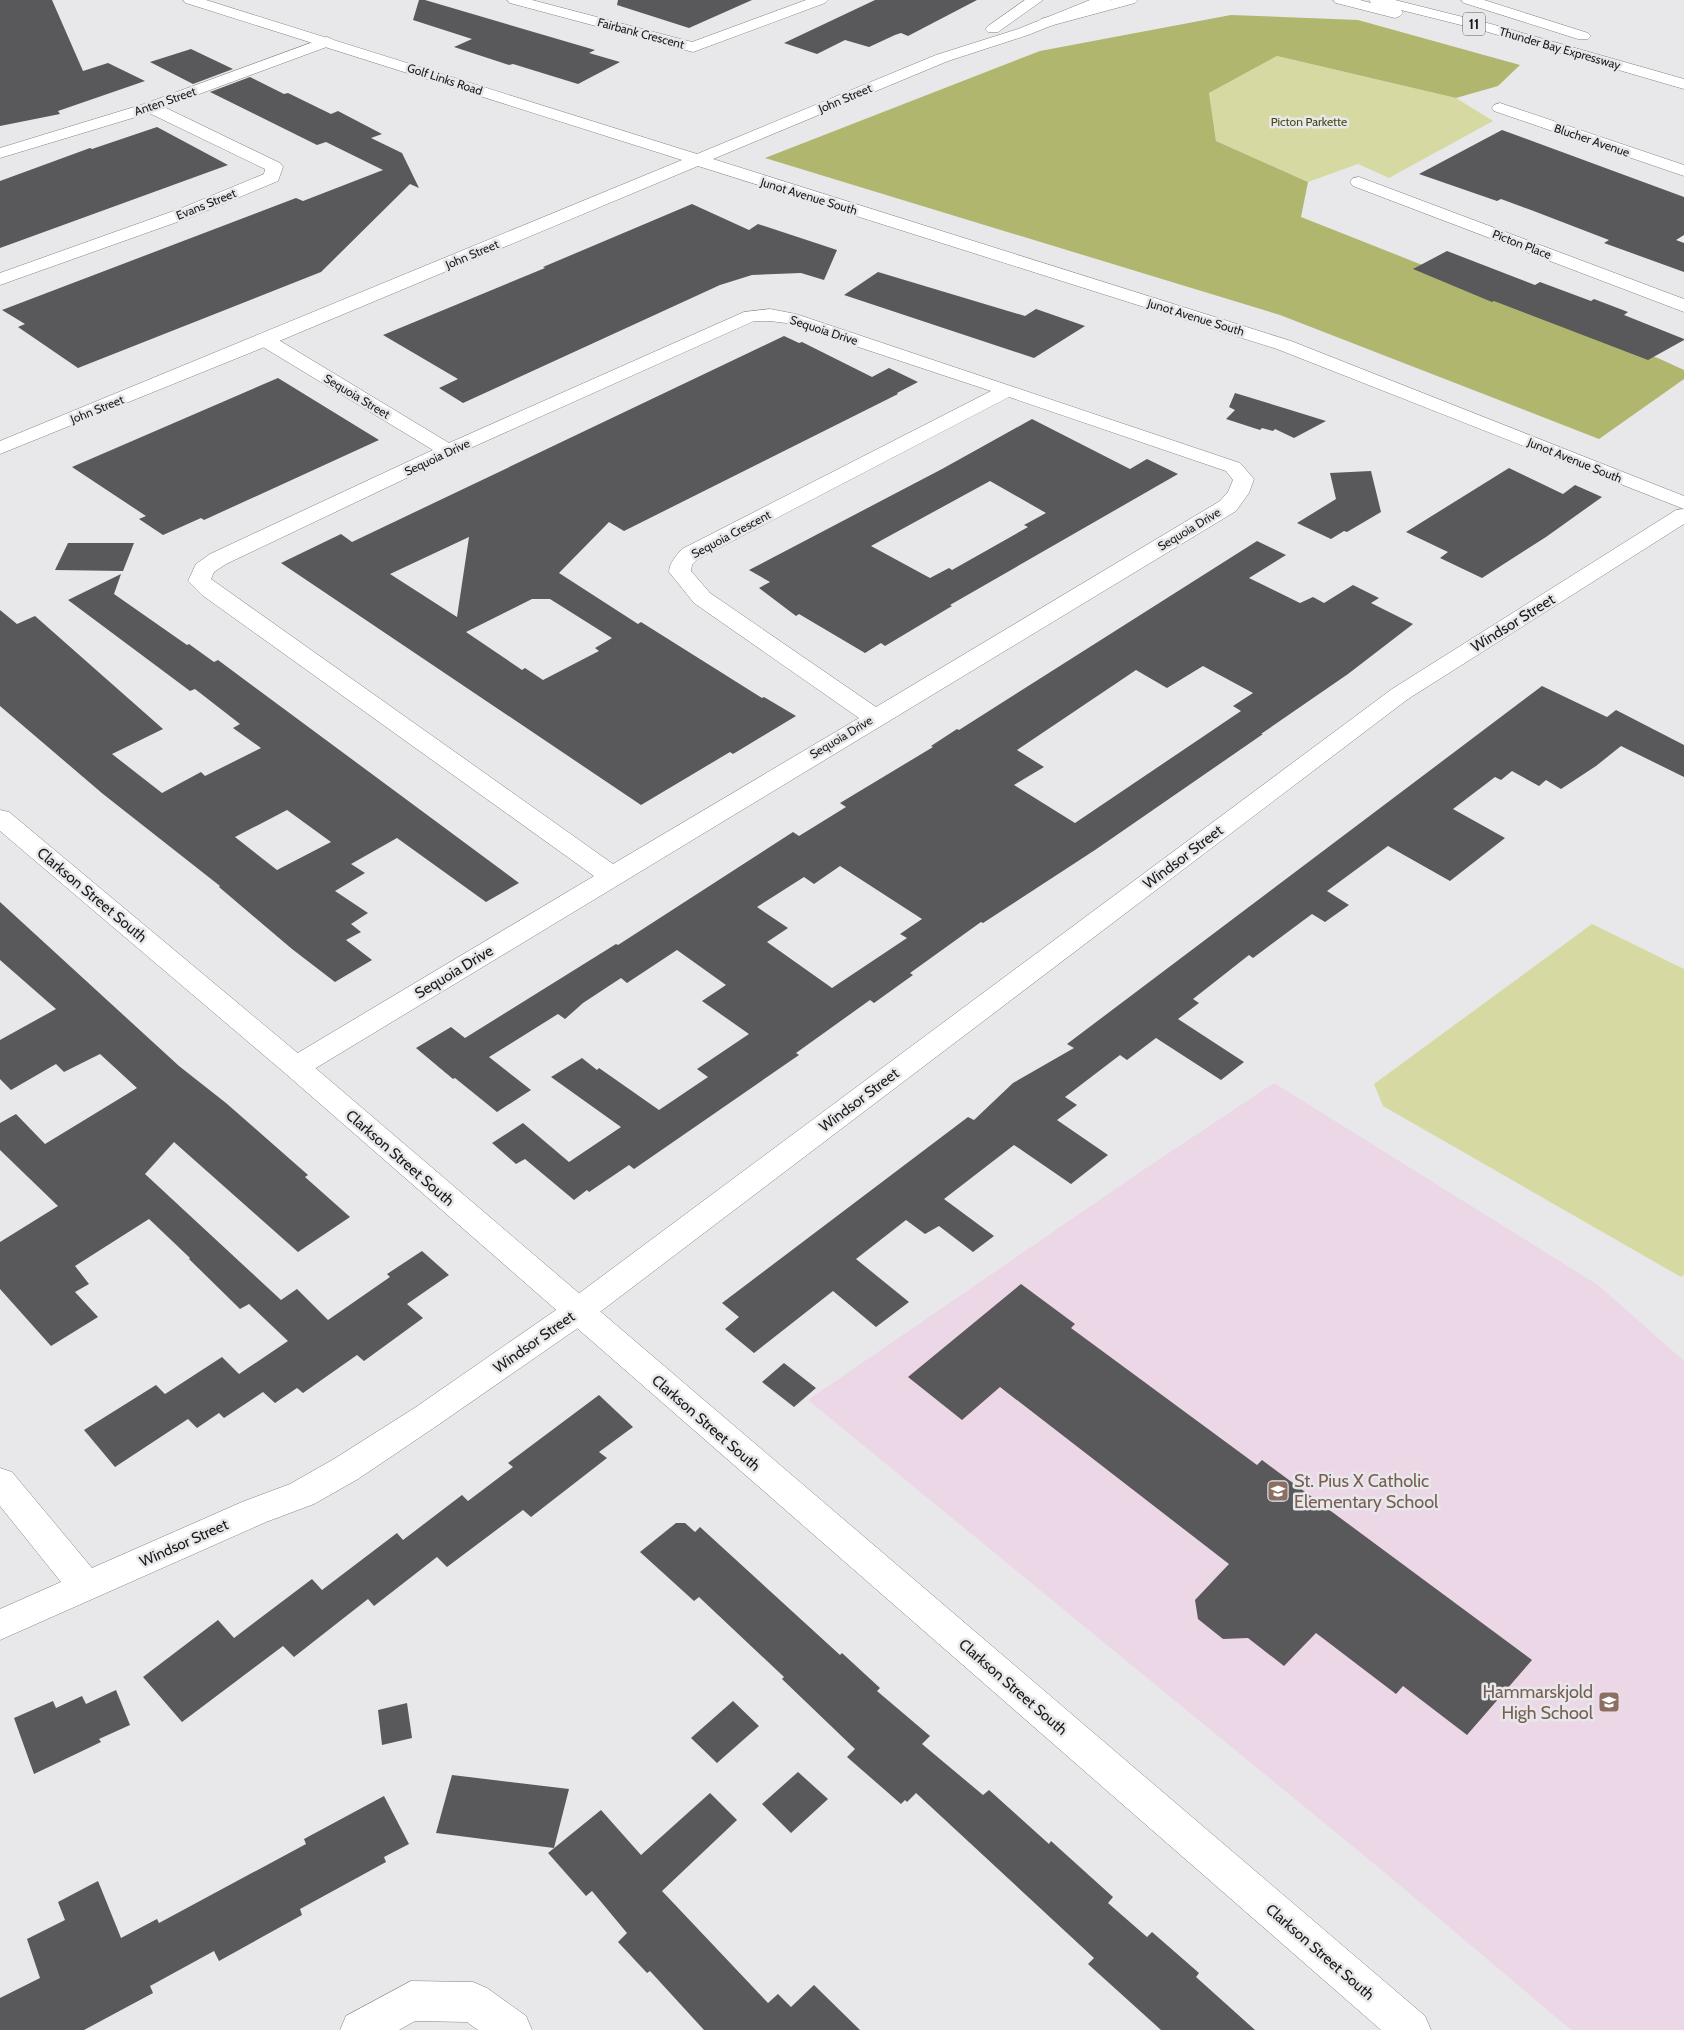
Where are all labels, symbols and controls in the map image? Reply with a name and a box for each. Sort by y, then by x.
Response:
road number: 11 [1463,12,1485,36]
street label: Fairbank Crescent [596,14,686,52]
street label: Thunder Bay Expressway [1498,23,1622,73]
street label: Golf Links Road [405,60,485,98]
street label: John Street [815,80,874,116]
street label: Anten Street [132,83,198,119]
park label: Picton Parkette [1271,114,1347,129]
street label: Blucher Avenue [1552,120,1632,160]
street label: Junot Avenue South [758,174,859,218]
street label: Evans Street [174,185,238,223]
street label: Picton Place [1491,226,1553,262]
street label: John Street [442,236,501,272]
street label: Junot Avenue South [1145,295,1246,339]
street label: Sequoia Drive [788,312,860,348]
street label: Sequoia Street [321,370,393,422]
street label: John Street [67,392,126,427]
street label: Junot Avenue South [1525,434,1624,486]
street label: Sequoia Drive [402,435,472,479]
street label: Sequoia Drive [1155,504,1223,554]
street label: Sequoia Crescent [689,507,773,561]
street label: Windsor Street [1468,590,1558,656]
street label: Sequoia Drive [807,712,875,762]
street label: Windsor Street [1140,821,1226,893]
street label: Clarkson Street South [33,844,151,946]
street label: Sequoia Drive [412,941,497,1002]
street label: Windsor Street [816,1064,902,1136]
street label: Clarkson Street South [342,1106,458,1210]
street label: Windsor Street [490,1307,578,1377]
street label: Clarkson Street South [648,1371,764,1475]
place label: St. Pius X Catholic Elementary School [1294,1470,1439,1513]
school or university icon: St. Pius X Catholic Elementary School [1266,1479,1290,1503]
street label: Windsor Street [137,1515,231,1571]
street label: Clarkson Street South [955,1635,1071,1739]
place label: Hammarskjold High School [1483,1681,1594,1724]
school or university icon: Hammarskjold High School [1597,1690,1621,1714]
street label: Clarkson Street South [1262,1900,1378,2004]

